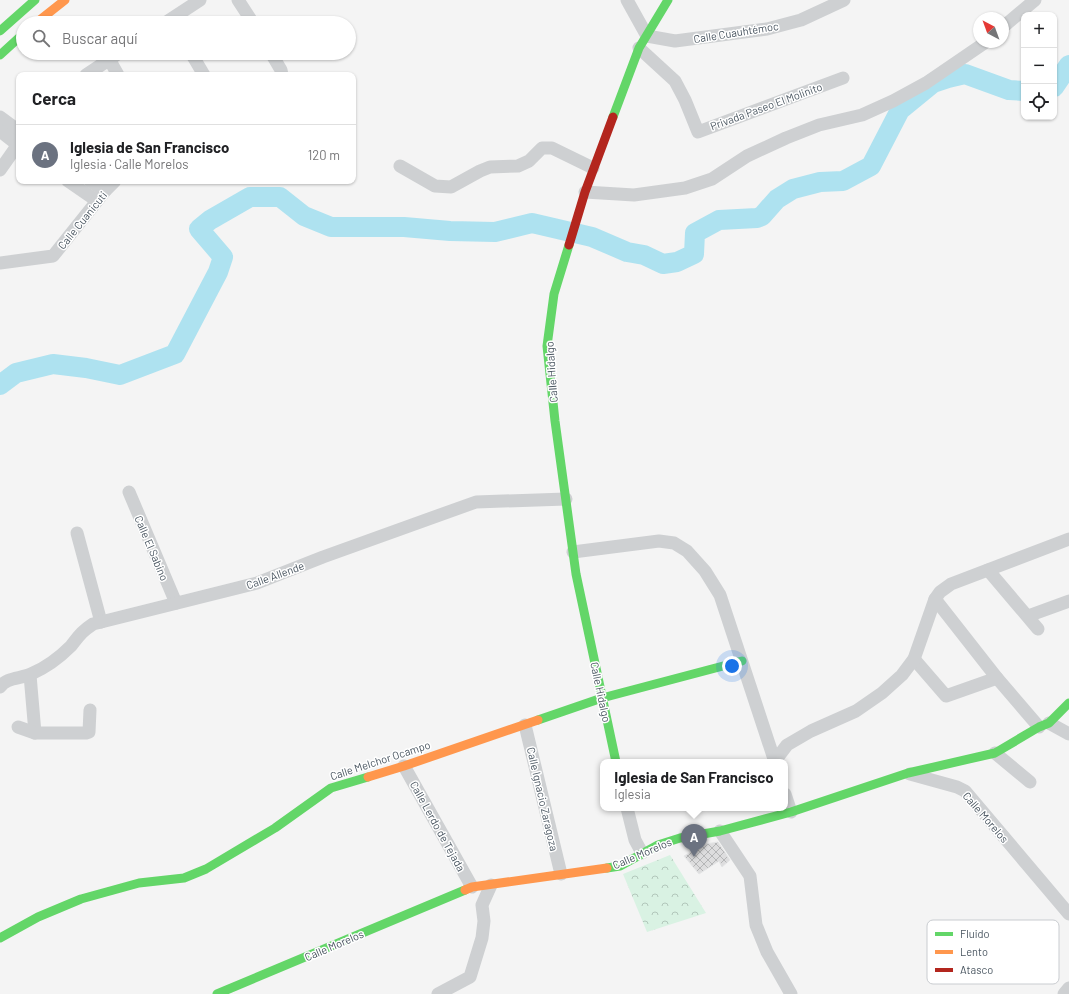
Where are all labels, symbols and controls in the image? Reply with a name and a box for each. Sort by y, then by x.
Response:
north arrow [973,12,1009,48]
map controls [1021,12,1057,120]
button: + [1021,12,1057,48]
search box [16,16,356,60]
street label: Calle Cuauhtémoc [693,19,780,45]
icon: search [30,27,52,49]
text: Buscar aquí [62,29,138,47]
button: − [1021,48,1057,84]
street label: Privada Paseo El Molinito [708,80,824,132]
button: locate [1021,84,1057,120]
text: Cerca [32,88,76,108]
text: Iglesia de San Francisco [70,138,229,156]
text: A [41,147,49,163]
text: 120 m [308,147,340,163]
text: Iglesia · Calle Morelos [70,156,189,172]
street label: Calle Cuanicuti [55,188,109,252]
street label: Calle Hidalgo [542,341,560,403]
street label: Calle El Sabino [132,514,172,582]
street label: Calle Allende [244,558,306,591]
your location [722,656,742,676]
street label: Calle Hidalgo [588,661,614,723]
street label: Calle Melchor Ocampo [328,738,432,782]
street label: Calle Ignacio Zaragoza [525,746,561,852]
popup [600,759,788,811]
text: Iglesia de San Francisco [614,768,774,786]
street label: Calle Lerdo de Tejada [408,779,468,873]
text: Iglesia [614,786,651,802]
street label: Calle Morelos [960,789,1012,845]
pin: A [681,824,707,857]
street label: Calle Morelos [611,835,673,871]
legend [927,920,1059,984]
street label: Calle Morelos [303,927,365,963]
text: Fluido [960,927,989,940]
text: Lento [960,945,988,958]
text: Atasco [960,963,993,976]

